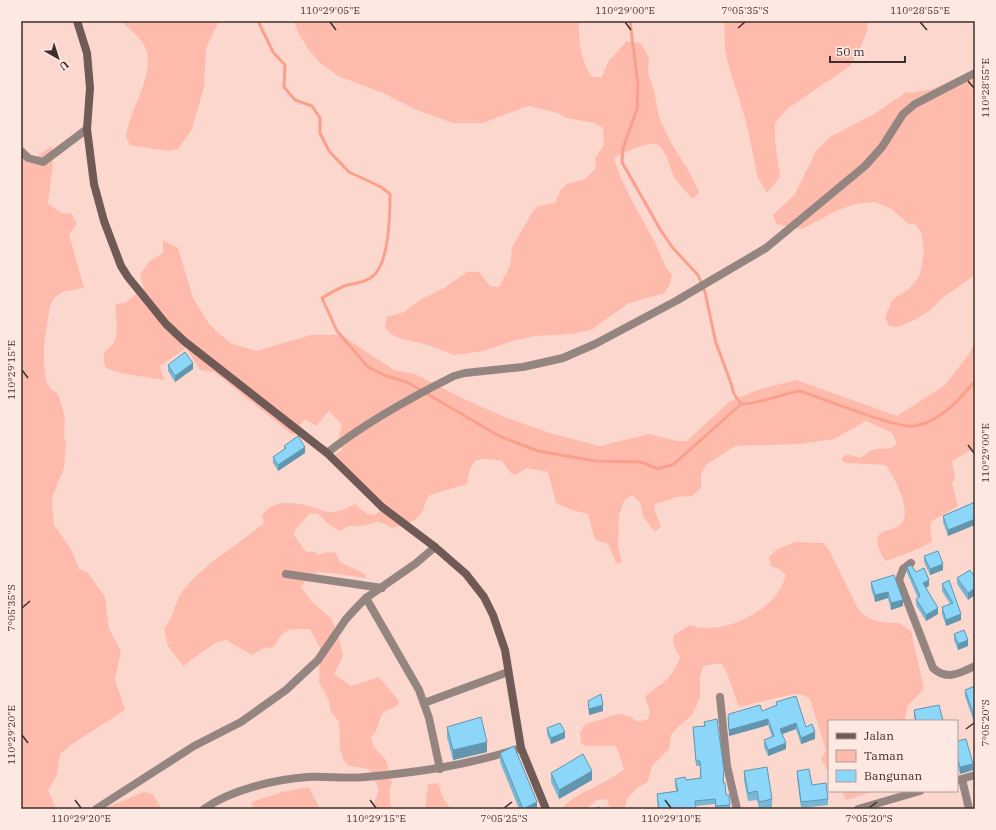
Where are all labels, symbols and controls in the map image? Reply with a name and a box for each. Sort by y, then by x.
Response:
text: 110°29'05"E [300,4,360,17]
text: 110°29'00"E [595,4,655,17]
text: 7°05'35"S [721,4,769,17]
text: 110°28'55"E [890,4,950,17]
north arrow [38,38,78,78]
scale bar [830,38,905,64]
text: 50 m [836,44,865,59]
text: U [56,58,72,74]
text: 110°28'55"E [979,58,992,118]
text: 110°29'15"E [5,340,18,400]
text: 110°29'00"E [979,423,992,483]
text: 7°05'35"S [5,584,18,632]
text: 7°05'20"S [979,699,992,747]
text: 110°29'20"E [5,705,18,765]
legend [828,720,958,792]
text: Jalan [864,728,894,743]
text: Taman [864,748,904,763]
text: Bangunan [864,768,922,783]
text: 110°29'20"E [51,812,111,825]
text: 110°29'15"E [346,812,406,825]
text: 7°05'25"S [480,812,528,825]
text: 110°29'10"E [641,812,701,825]
text: 7°05'20"S [845,812,893,825]

